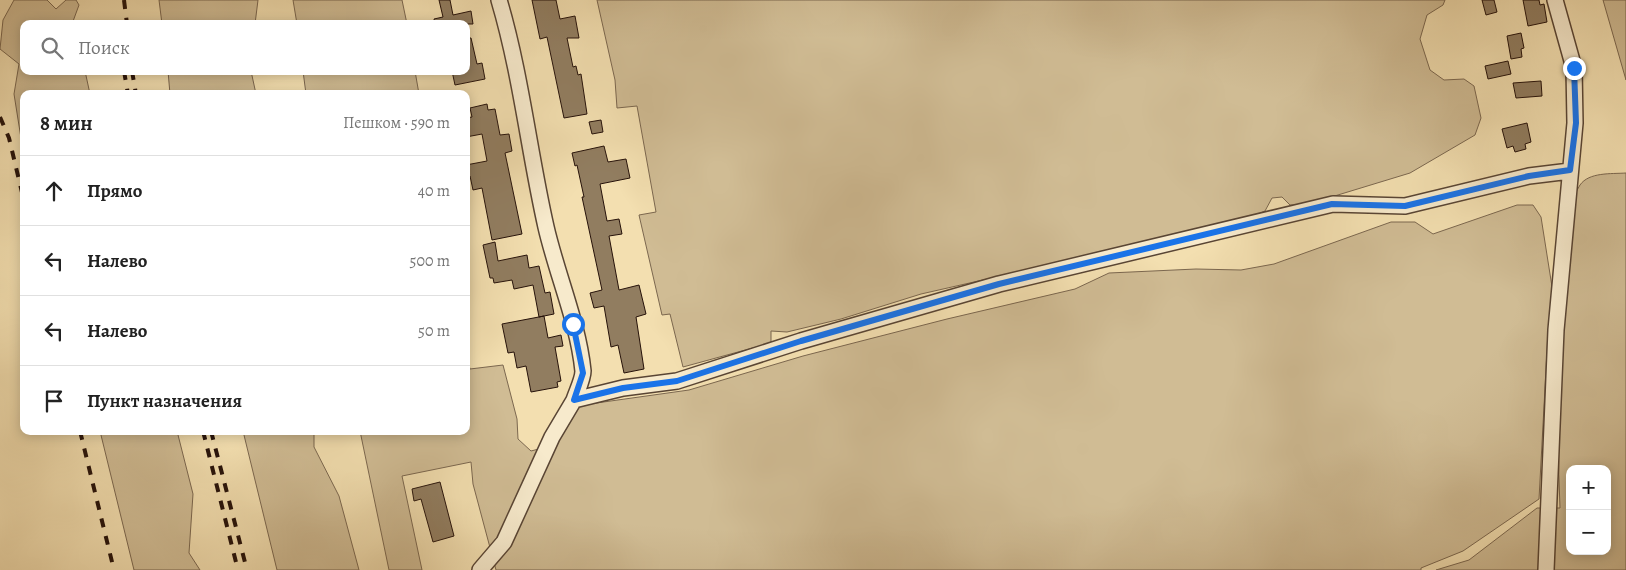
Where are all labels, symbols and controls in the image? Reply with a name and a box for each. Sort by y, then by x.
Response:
search box [20,20,470,75]
icon: search [38,34,66,62]
text: Поиск [78,35,130,61]
route end [1563,57,1586,80]
text: 8 мин [40,109,93,137]
text: Пешком · 590 m [343,112,450,134]
icon: ahead [40,177,68,205]
text: Прямо [87,178,142,204]
text: 40 m [418,180,450,202]
icon: left [40,247,68,275]
text: Налево [87,248,147,274]
text: 500 m [410,250,450,272]
route start [562,313,585,336]
icon: left [40,317,68,345]
text: Налево [87,318,147,344]
text: 50 m [418,320,450,342]
icon: arrive [40,387,68,415]
text: Пункт назначения [87,388,242,414]
map controls [1566,465,1611,555]
button: + [1566,465,1611,510]
button: − [1566,510,1611,555]

